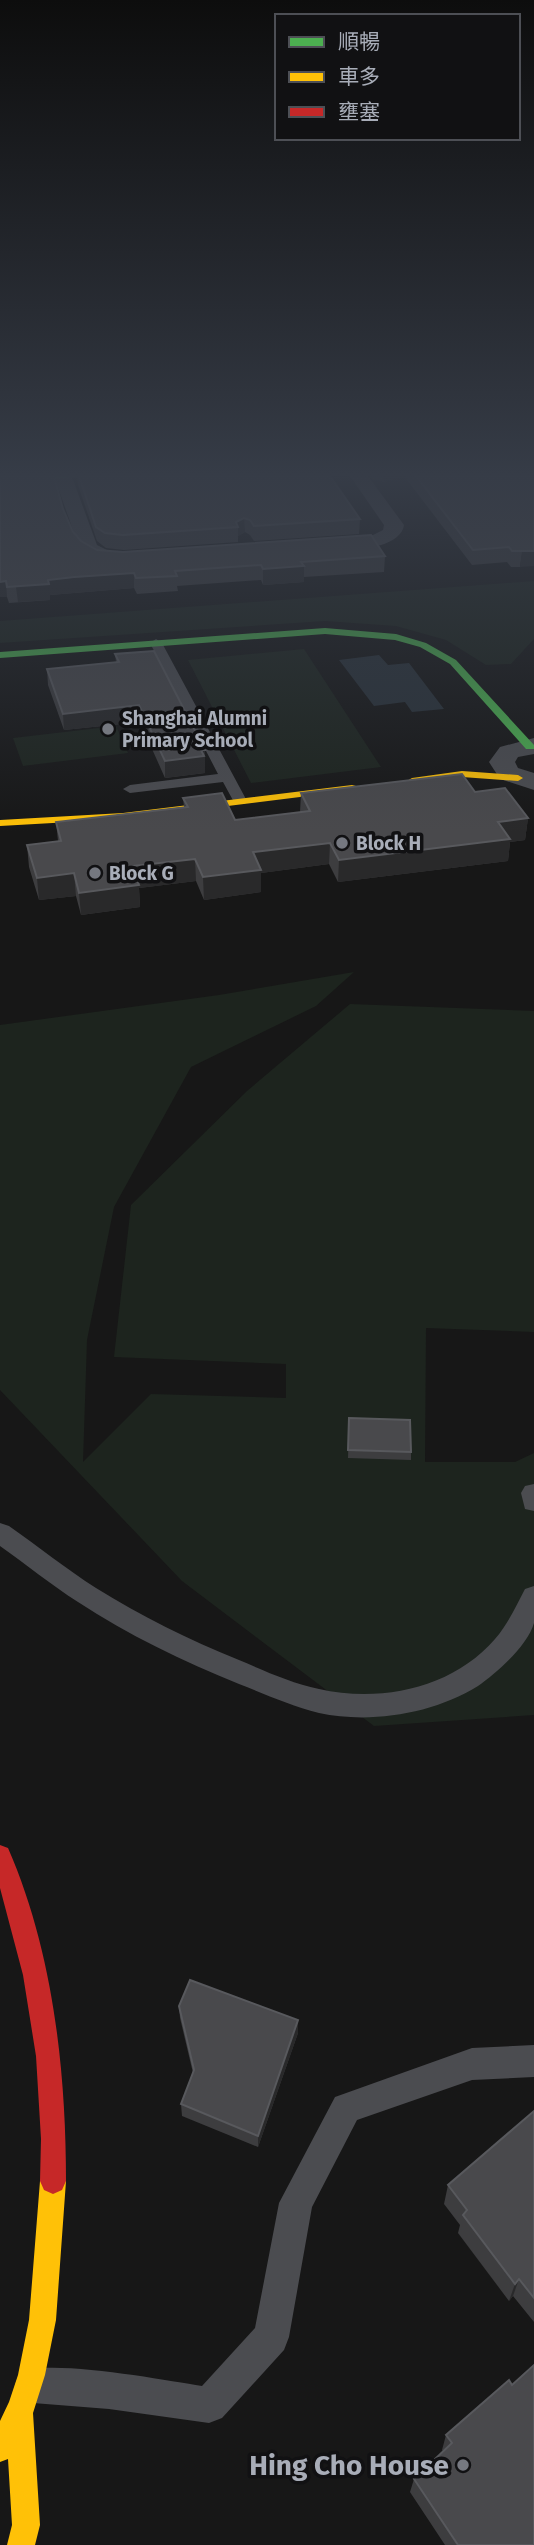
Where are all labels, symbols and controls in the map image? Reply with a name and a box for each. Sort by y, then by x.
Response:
legend [275,14,520,140]
text: 順暢 [338,29,380,55]
text: 車多 [338,64,380,90]
text: 壅塞 [338,99,380,125]
place label: Shanghai Alumni Primary School [122,707,267,752]
marker: Shanghai Alumni Primary School [100,721,116,737]
place label: Block H [356,832,421,855]
marker: Block H [334,835,350,851]
place label: Block G [109,862,174,885]
marker: Block G [87,865,103,881]
place label: Hing Cho House [249,2449,449,2482]
marker: Hing Cho House [455,2457,471,2473]

